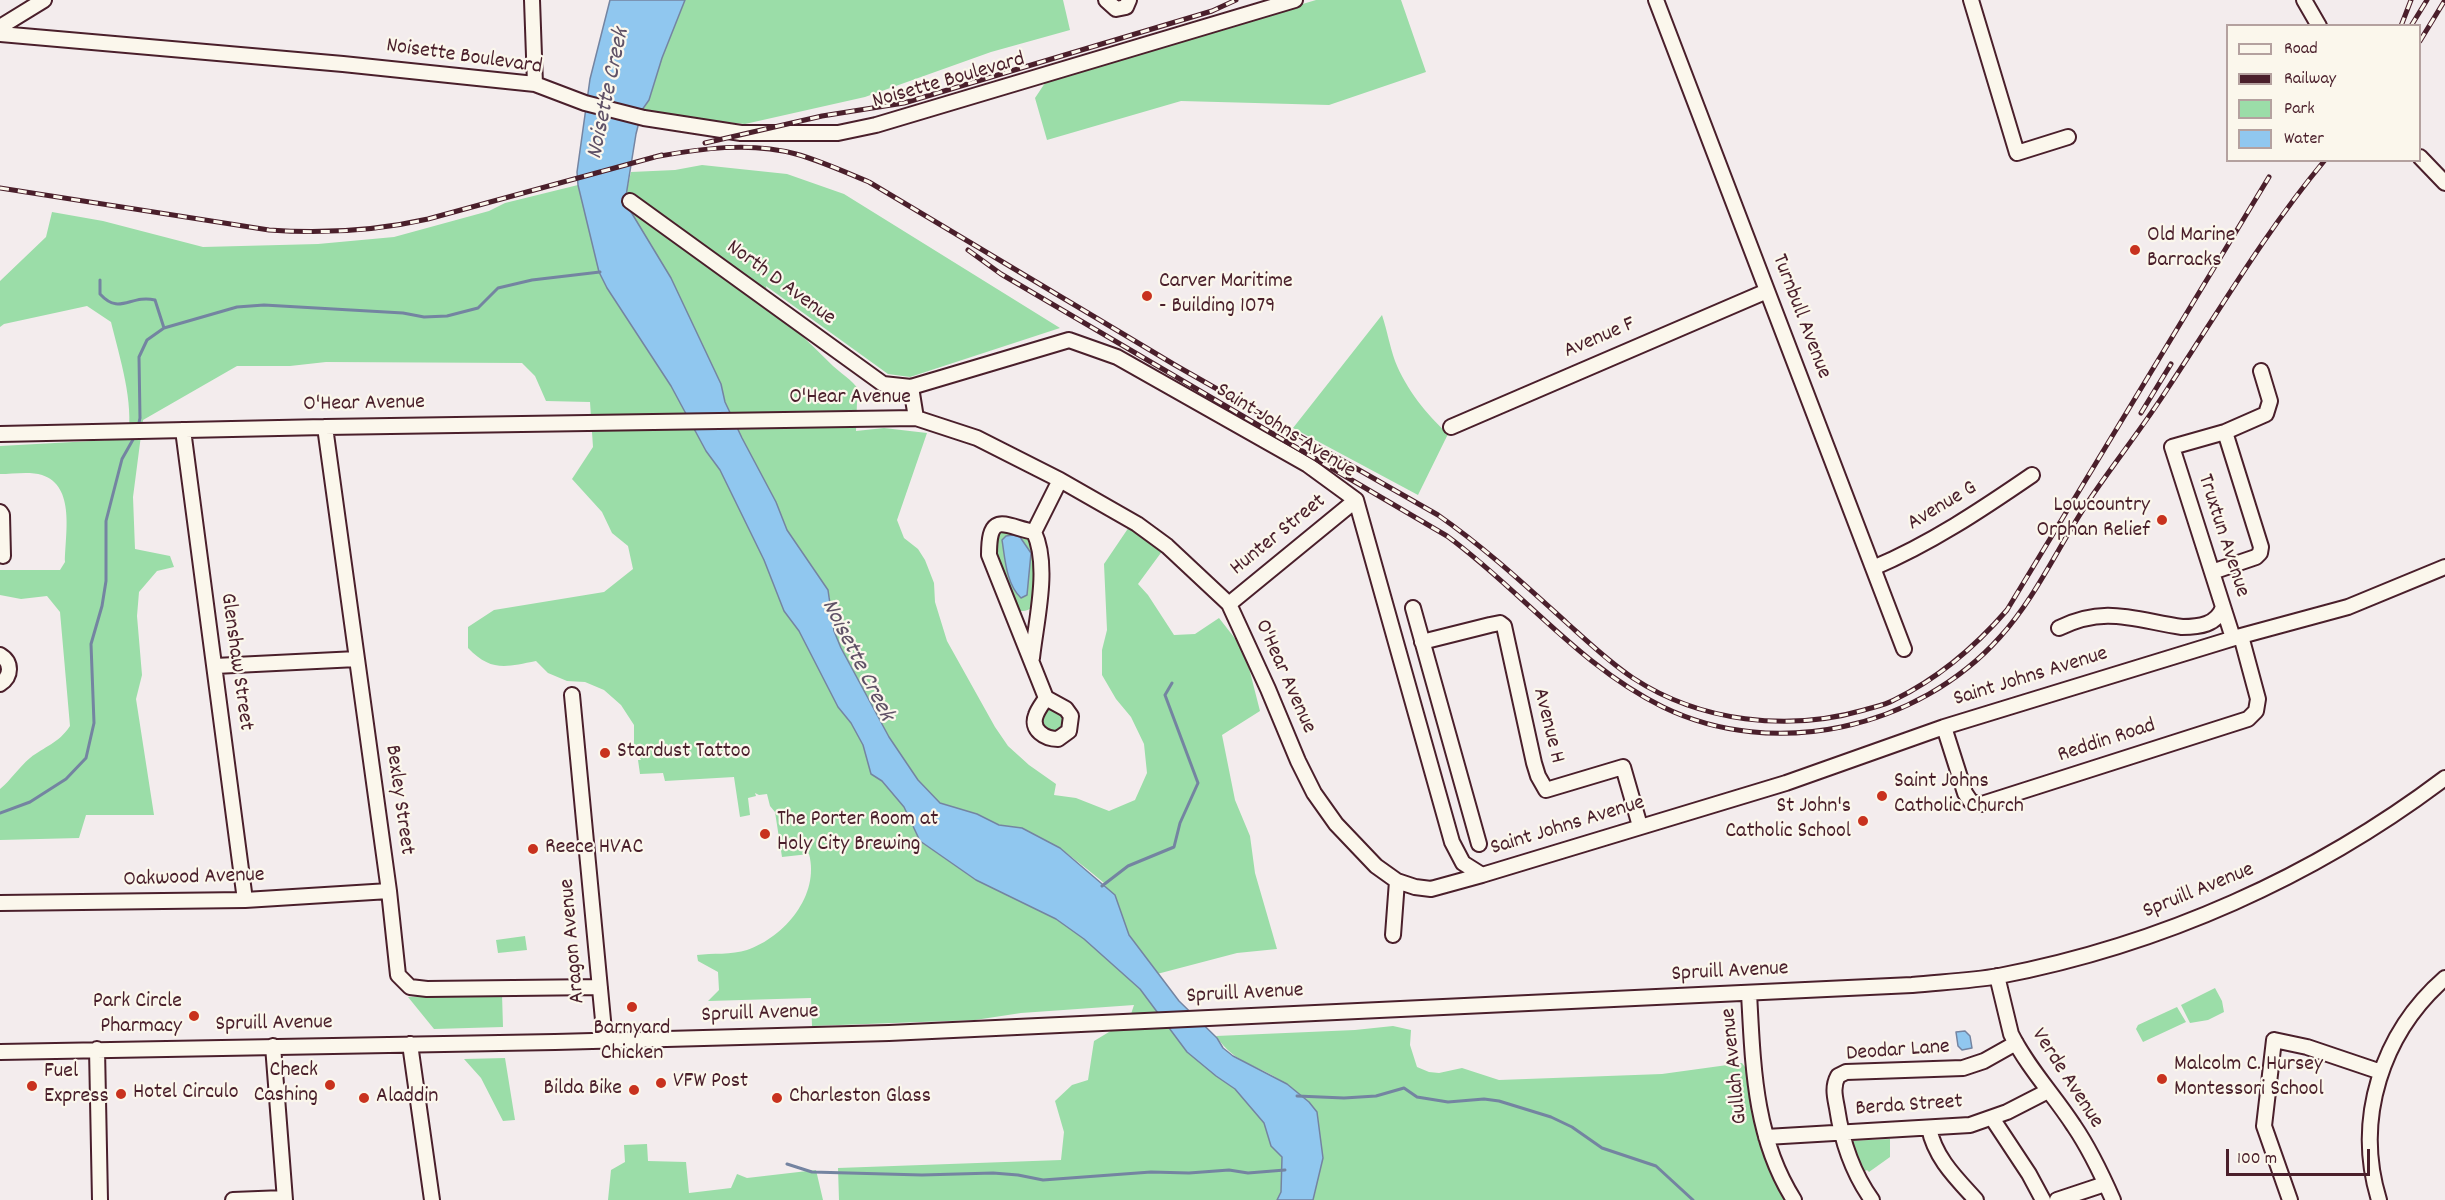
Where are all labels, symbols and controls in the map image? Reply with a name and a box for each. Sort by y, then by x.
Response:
legend [2226,24,2421,162]
water label: Noisette Creek [582,26,638,162]
street label: Noisette Boulevard [384,34,544,82]
text: Road [2284,37,2318,62]
street label: Noisette Boulevard [870,48,1028,116]
text: Railway [2284,67,2336,92]
text: Park [2284,97,2315,122]
text: Water [2284,127,2324,152]
place label: Old Marine Barracks [2147,224,2235,276]
street label: North D Avenue [720,236,840,332]
marker: Old Marine Barracks [2128,243,2142,257]
street label: Turnbull Avenue [1764,251,1836,383]
place label: Carver Maritime - Building 1079 [1159,270,1293,322]
marker: Carver Maritime - Building 1079 [1140,289,1154,303]
street label: Avenue F [1560,312,1640,366]
street label: Saint Johns Avenue [1210,378,1360,486]
street label: O'Hear Avenue [789,386,911,412]
street label: O'Hear Avenue [303,391,425,419]
street label: Truxtun Avenue [2190,471,2254,601]
street label: Avenue G [1903,476,1983,538]
street label: Hunter Street [1226,489,1332,583]
place label: Lowcountry Orphan Relief [2036,494,2150,546]
marker: Lowcountry Orphan Relief [2155,513,2169,527]
street label: Glenshaw Street [212,592,258,732]
water label: Noisette Creek [813,595,899,727]
street label: O'Hear Avenue [1247,616,1321,738]
street label: Saint Johns Avenue [1951,642,2111,714]
street label: Avenue H [1525,686,1569,766]
street label: Reddin Road [2055,714,2159,770]
place label: Stardust Tattoo [617,740,750,766]
street label: Bexley Street [377,743,419,857]
marker: Stardust Tattoo [598,746,612,760]
place label: Saint Johns Catholic Church [1894,770,2024,822]
marker: Saint Johns Catholic Church [1875,789,1889,803]
street label: Saint Johns Avenue [1488,791,1648,863]
place label: St John's Catholic School [1725,795,1851,846]
place label: The Porter Room at Holy City Brewing [777,808,938,860]
marker: St John's Catholic School [1856,814,1870,828]
marker: The Porter Room at Holy City Brewing [758,827,772,841]
place label: Reece HVAC [545,836,643,862]
marker: Reece HVAC [526,842,540,856]
street label: Spruill Avenue [2140,858,2258,926]
street label: Oakwood Avenue [123,863,265,895]
street label: Aragon Avenue [555,877,593,1005]
street label: Spruill Avenue [1671,957,1789,989]
street label: Spruill Avenue [1186,979,1304,1011]
place label: Park Circle Pharmacy [93,990,182,1042]
marker: Barnyard Chicken [625,1000,639,1014]
street label: Spruill Avenue [701,1000,819,1030]
street label: Gullah Avenue [1717,1007,1755,1125]
marker: Park Circle Pharmacy [187,1009,201,1023]
street label: Spruill Avenue [215,1011,333,1039]
place label: Barnyard Chicken [594,1017,670,1068]
street label: Verde Avenue [2024,1024,2108,1134]
street label: Deodar Lane [1845,1035,1951,1069]
place label: Malcolm C. Hursey Montessori School [2174,1053,2324,1104]
place label: Check Cashing [254,1059,318,1110]
place label: Fuel Express [44,1060,109,1112]
place label: VFW Post [673,1070,748,1096]
marker: Malcolm C. Hursey Montessori School [2155,1072,2169,1086]
marker: VFW Post [654,1076,668,1090]
place label: Bilda Bike [543,1077,622,1103]
marker: Check Cashing [323,1078,337,1092]
marker: Fuel Express [25,1079,39,1093]
place label: Hotel Circulo [133,1081,239,1107]
marker: Bilda Bike [627,1083,641,1097]
place label: Aladdin [376,1085,438,1111]
place label: Charleston Glass [789,1085,931,1111]
marker: Hotel Circulo [114,1087,128,1101]
street label: Berda Street [1855,1090,1963,1124]
marker: Aladdin [357,1091,371,1105]
marker: Charleston Glass [770,1091,784,1105]
scale bar [2229,1137,2373,1175]
text: 100 m [2237,1147,2277,1172]

